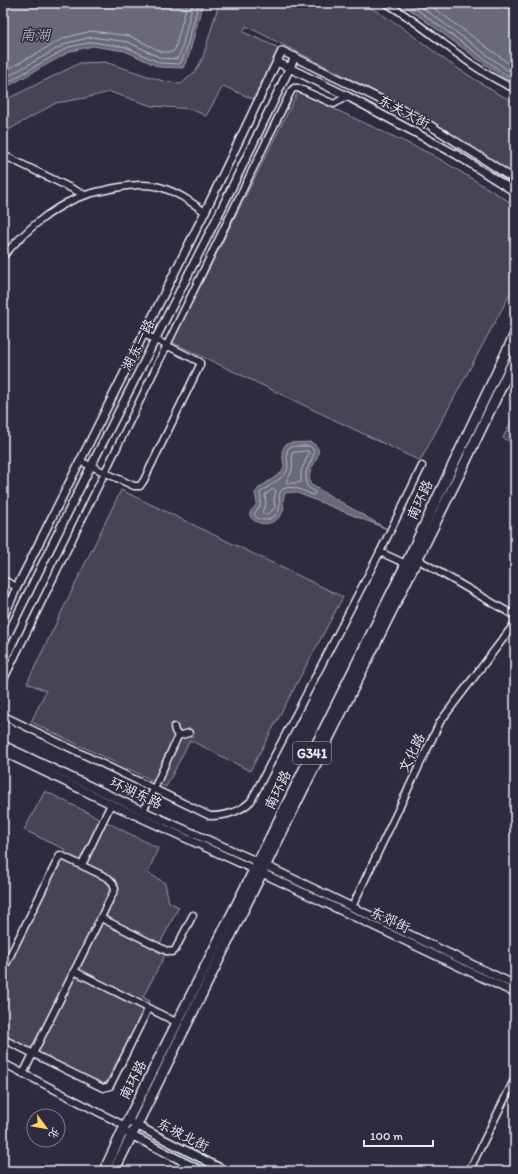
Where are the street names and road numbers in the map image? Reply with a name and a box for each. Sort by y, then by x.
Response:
street label: 东关大街 [375,91,433,133]
street label: 湖东一路 [118,316,158,374]
street label: 南环路 [403,477,437,523]
street label: 文化路 [395,730,429,776]
road number: G341 [293,742,331,764]
street label: 南环路 [261,767,295,813]
street label: 环湖东路 [107,773,165,813]
street label: 东郊街 [367,903,413,937]
street label: 南环路 [116,1057,150,1103]
street label: 东坡北街 [154,1115,212,1155]

